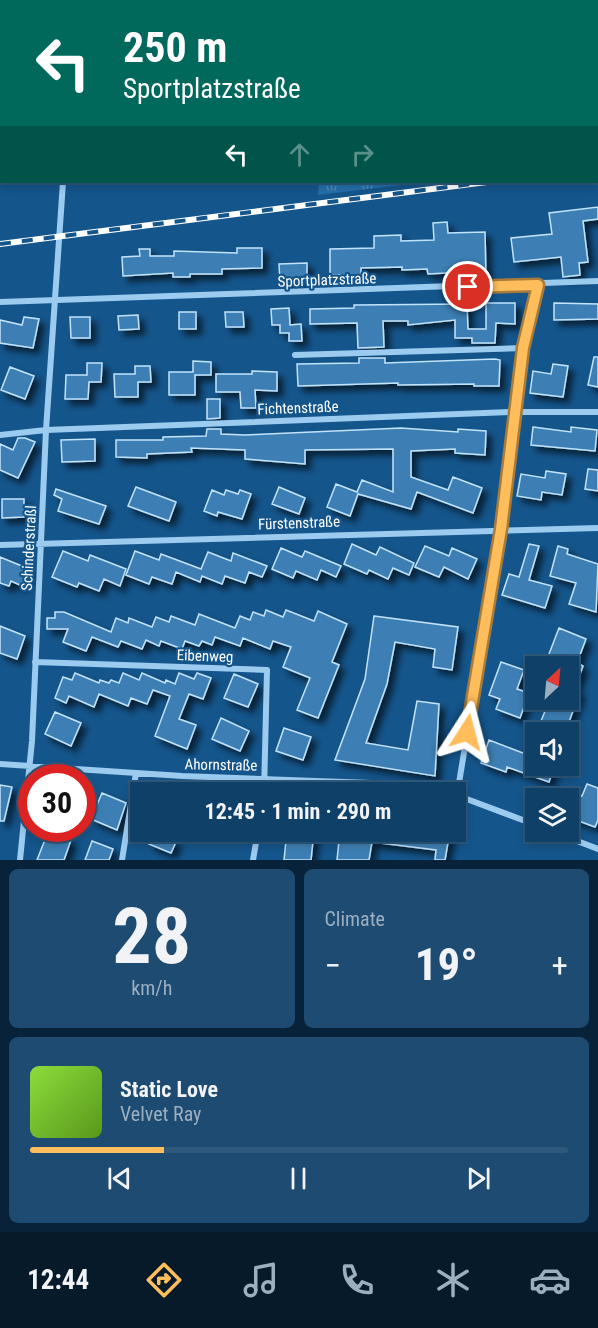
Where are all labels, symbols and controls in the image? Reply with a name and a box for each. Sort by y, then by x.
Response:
text: 250 m [123,23,228,72]
icon: left [24,24,102,102]
text: Sportplatzstraße [123,73,301,105]
icon: left [220,138,253,171]
icon: ahead [283,138,316,171]
icon: right [346,138,379,171]
pin [442,261,493,312]
street label: Sportplatzstraße [277,269,377,291]
icon: arrive [451,270,484,303]
street label: Fichtenstraße [257,398,339,418]
street label: Schinderstraßl [18,505,40,591]
street label: Fürstenstraße [258,513,340,533]
street label: Eibenweg [176,646,234,666]
north arrow [525,656,579,710]
map controls [525,656,579,842]
position arrow [435,700,499,764]
button: sound [525,722,579,776]
street label: Ahornstraße [184,755,258,775]
speed limit sign: 30 [18,764,96,842]
button: layers [525,788,579,842]
text: 12:45 · 1 min · 290 m [205,799,391,824]
text: 28 [112,891,191,982]
text: Climate [325,907,385,931]
text: 19° [415,938,478,991]
text: − [325,946,341,985]
text: + [552,946,568,985]
text: km/h [131,976,172,1000]
text: Static Love [120,1077,218,1102]
text: Velvet Ray [120,1102,201,1126]
icon: previous [103,1162,136,1195]
icon: pause [282,1162,315,1195]
icon: next [462,1162,495,1195]
icon: directions [143,1259,185,1301]
icon: music [240,1259,282,1301]
icon: phone [336,1259,378,1301]
icon: climate [432,1259,474,1301]
icon: car [529,1259,571,1301]
text: 12:44 [27,1264,89,1296]

